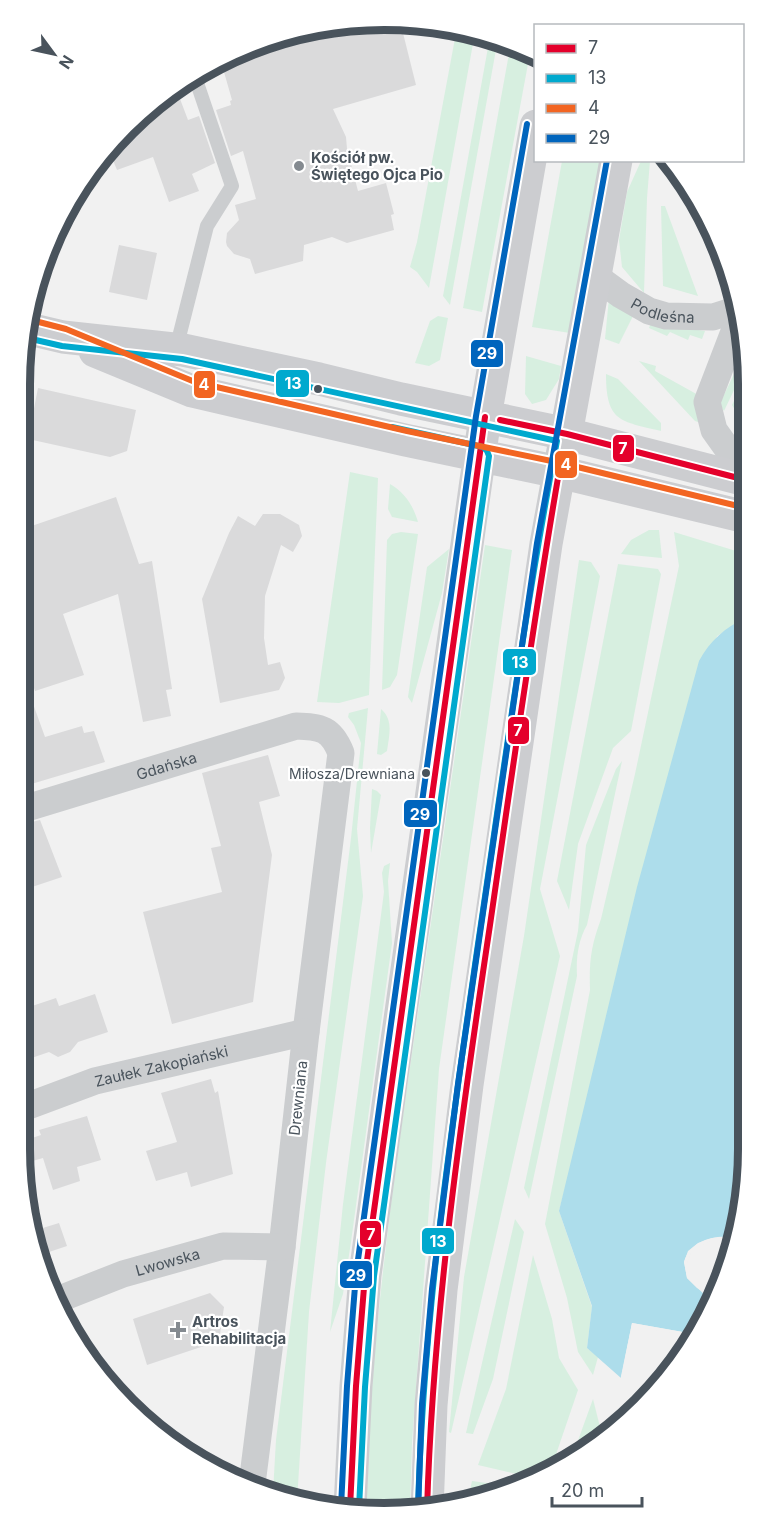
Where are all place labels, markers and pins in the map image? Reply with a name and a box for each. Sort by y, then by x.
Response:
place label: Kościół pw. Świętego Ojca Pio [311,148,443,184]
marker: Kościół pw. Świętego Ojca Pio [292,159,306,173]
unlabelled marker [312,383,324,395]
place label: Miłosza/Drewniana [289,765,415,782]
marker: Miłosza/Drewniana [420,767,432,779]
place label: Artros Rehabilitacja [192,1312,286,1348]
marker: Artros Rehabilitacja [169,1321,187,1339]

